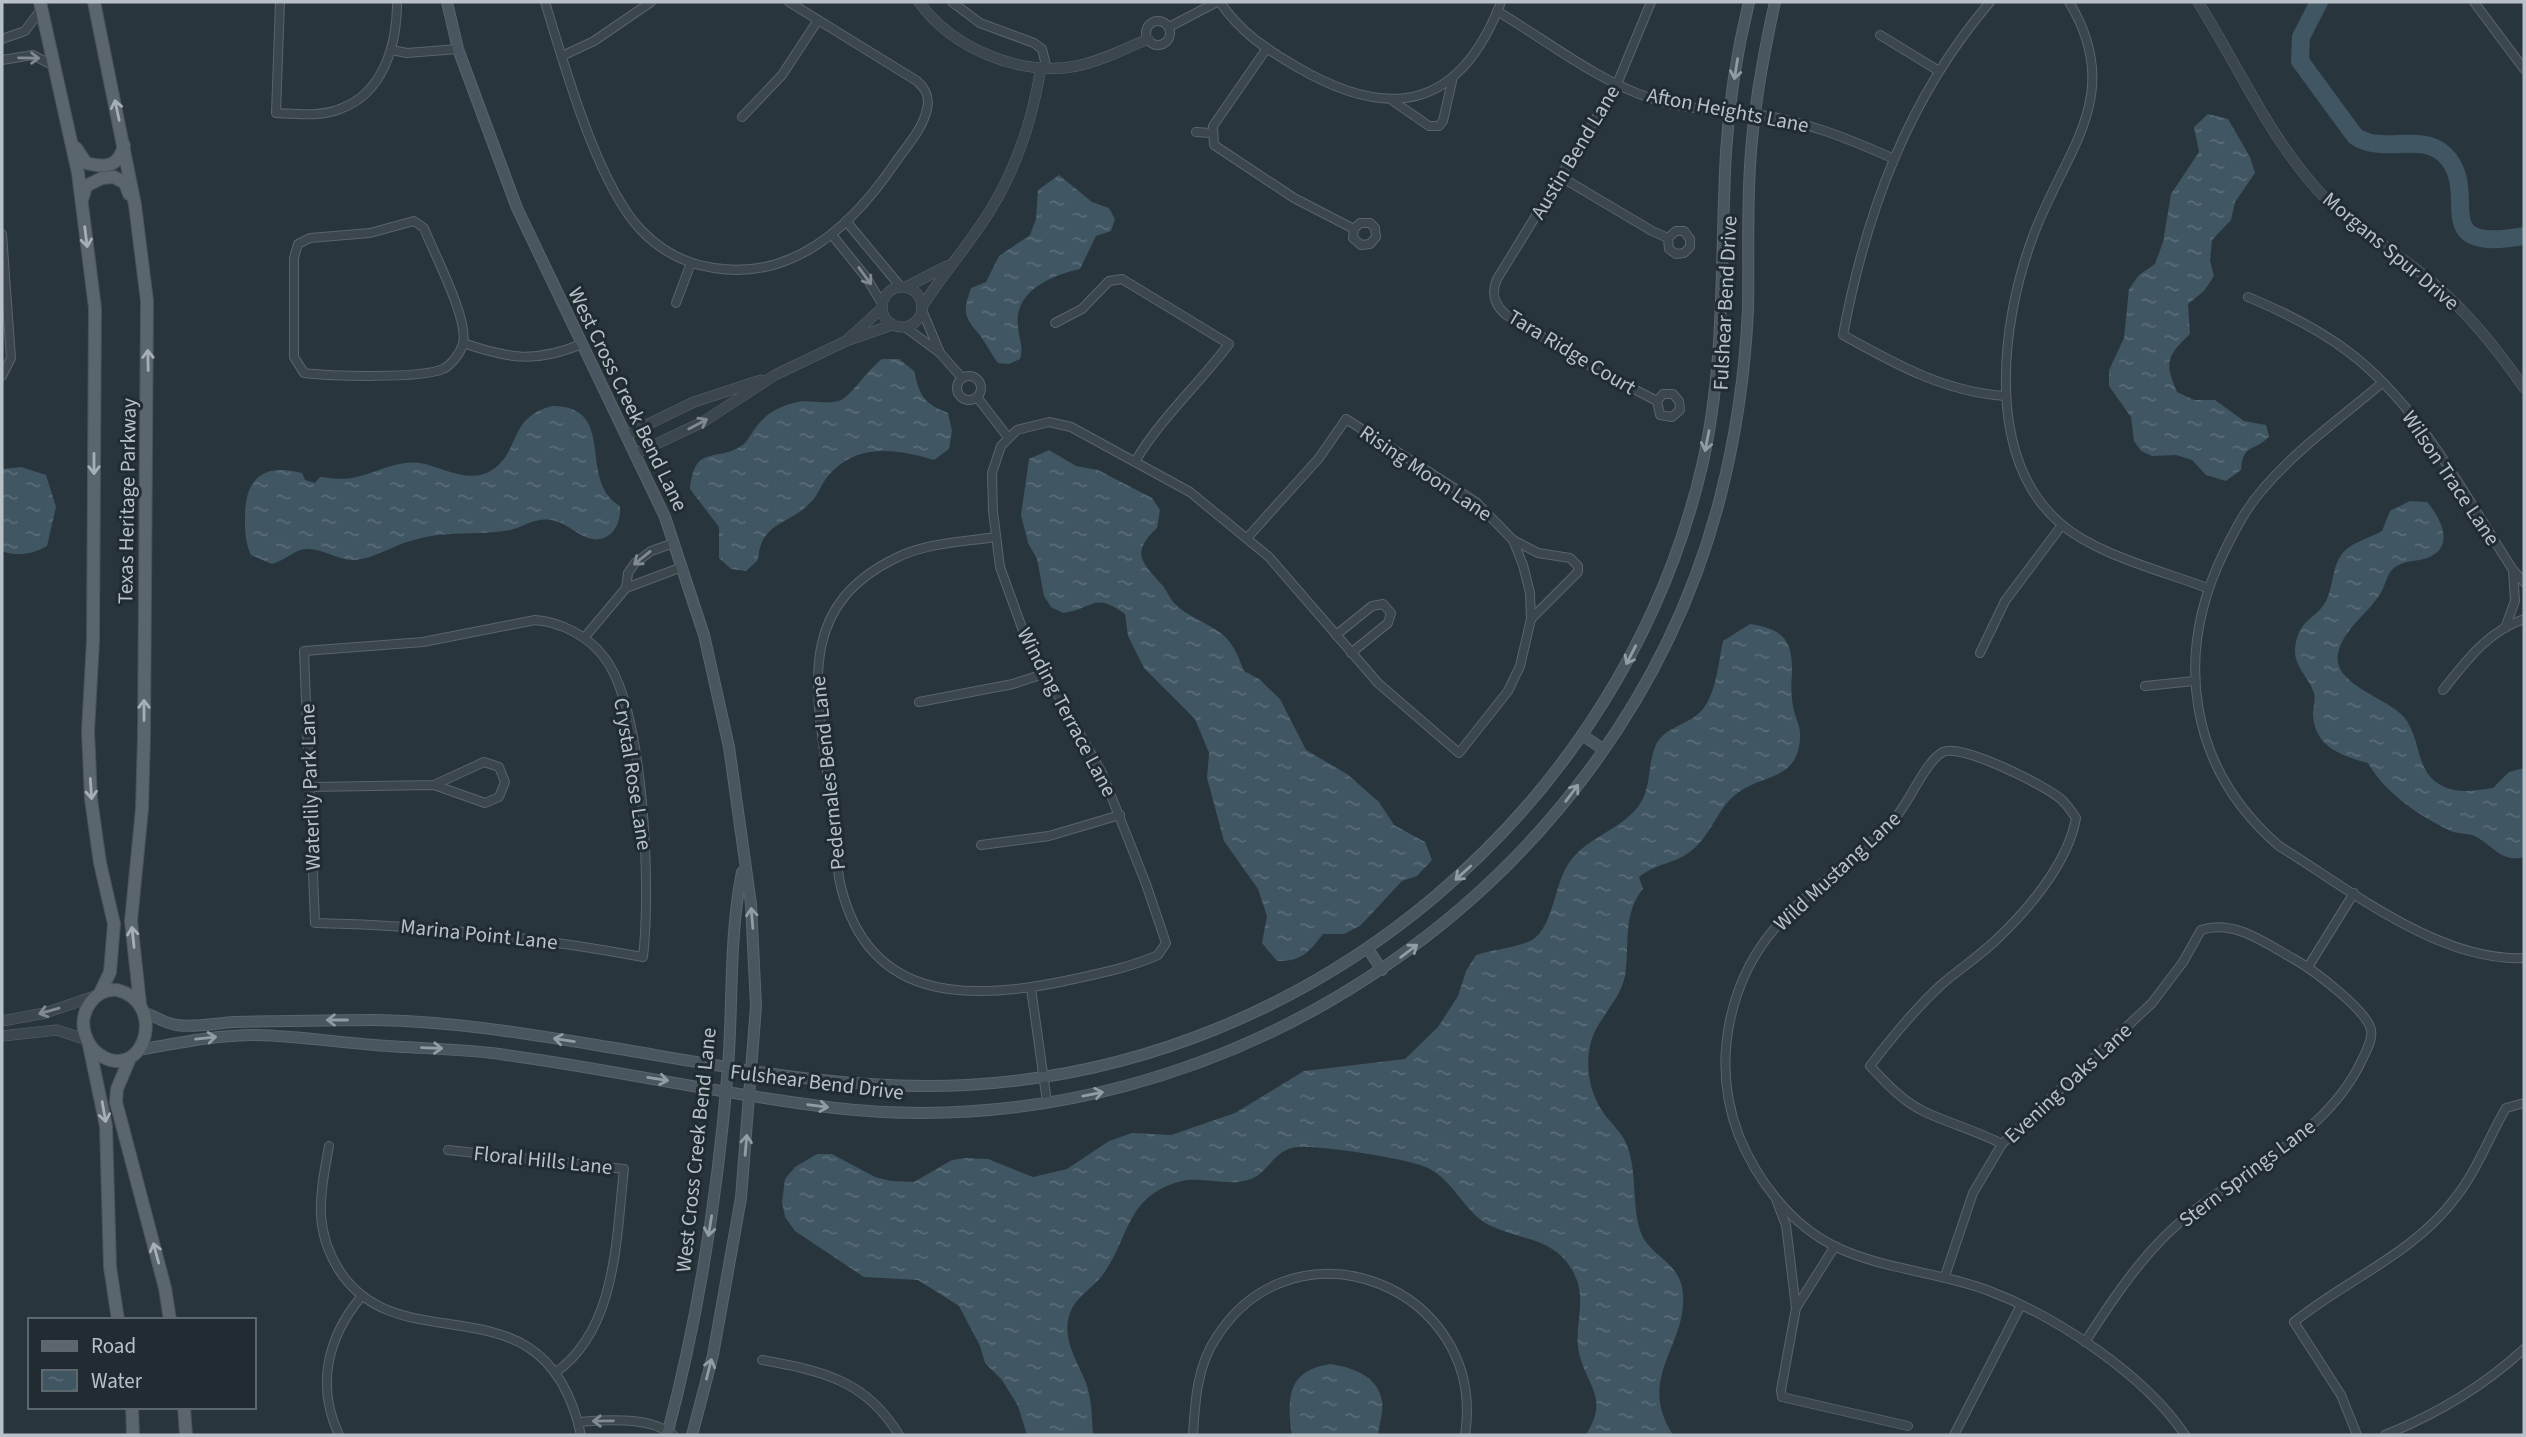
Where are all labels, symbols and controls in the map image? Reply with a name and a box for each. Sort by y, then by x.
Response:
one-way arrow [17,51,40,64]
one-way arrow [1729,57,1742,80]
street label: Austin Bend Lane [1523,79,1627,225]
street label: Afton Heights Lane [1644,80,1812,140]
one-way arrow [110,99,123,122]
street label: Morgans Spur Drive [2316,185,2466,317]
street label: Fulshear Bend Drive [1705,215,1745,391]
one-way arrow [80,225,93,248]
one-way arrow [857,266,872,285]
street label: West Cross Creek Bend Lane [561,282,695,516]
street label: Tara Ridge Court [1502,302,1642,402]
one-way arrow [141,348,155,371]
street label: Texas Heritage Parkway [110,398,144,604]
street label: Wilson Trace Lane [2395,405,2507,551]
one-way arrow [688,416,708,430]
street label: Rising Moon Lane [1354,418,1498,528]
one-way arrow [1700,429,1713,452]
one-way arrow [87,452,101,475]
one-way arrow [634,551,652,566]
street label: Winding Terrace Lane [1010,622,1124,802]
one-way arrow [1624,644,1637,665]
street label: Pedernales Bend Lane [803,675,853,871]
street label: Crystal Rose Lane [606,696,660,852]
one-way arrow [137,698,151,721]
street label: Waterlily Park Lane [292,703,328,871]
one-way arrow [85,777,98,800]
one-way arrow [1564,784,1579,802]
street label: Wild Mustang Lane [1767,804,1907,938]
one-way arrow [1454,865,1472,881]
one-way arrow [745,907,758,930]
street label: Marina Point Lane [399,911,559,957]
one-way arrow [126,926,139,948]
one-way arrow [1399,943,1418,958]
one-way arrow [39,1005,61,1018]
one-way arrow [326,1013,349,1027]
street label: Evening Oaks Lane [1998,1016,2138,1150]
street label: West Cross Creek Bend Lane [668,1026,724,1274]
one-way arrow [194,1032,216,1045]
one-way arrow [553,1033,576,1046]
one-way arrow [421,1041,444,1054]
street label: Fulshear Bend Drive [728,1056,906,1108]
one-way arrow [646,1073,669,1086]
one-way arrow [1081,1087,1104,1100]
one-way arrow [806,1099,829,1112]
one-way arrow [98,1100,111,1123]
street label: Stern Springs Lane [2172,1112,2322,1234]
one-way arrow [740,1134,753,1157]
street label: Floral Hills Lane [472,1138,614,1182]
one-way arrow [703,1214,716,1237]
one-way arrow [148,1242,161,1264]
legend [28,1318,256,1409]
text: Road [91,1331,136,1361]
one-way arrow [703,1358,716,1381]
text: Water [91,1366,143,1396]
one-way arrow [591,1414,614,1427]

